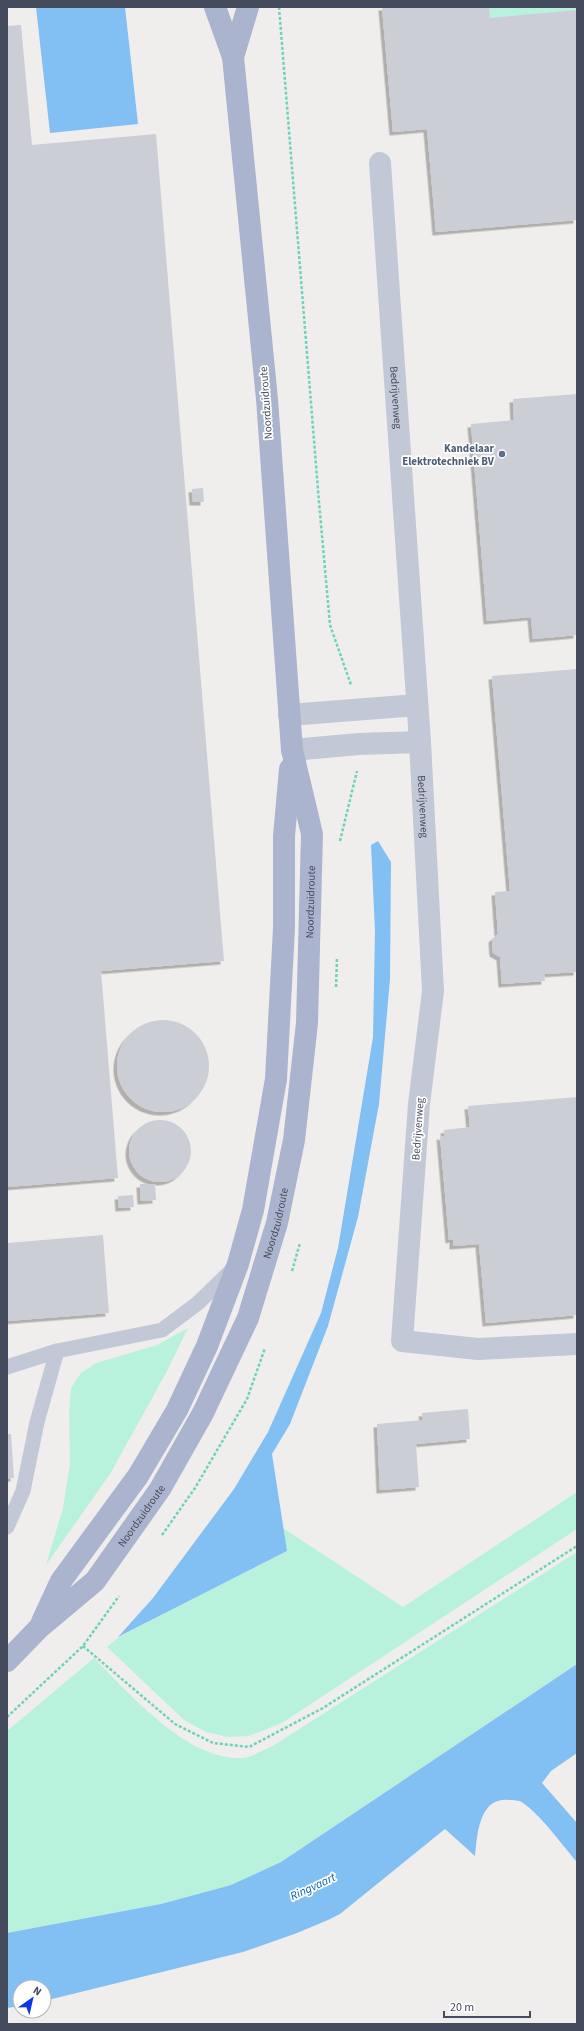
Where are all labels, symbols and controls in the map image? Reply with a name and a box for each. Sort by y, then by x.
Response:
street label: Noordzuidroute [256,366,276,440]
street label: Bedrijvenweg [387,366,406,430]
place label: Kandelaar Elektrotechniek BV [402,441,495,469]
marker: Kandelaar Elektrotechniek BV [497,449,507,459]
street label: Bedrijvenweg [414,775,433,839]
street label: Noordzuidroute [302,865,319,939]
street label: Bedrijvenweg [408,1097,428,1161]
street label: Noordzuidroute [259,1186,292,1261]
street label: Noordzuidroute [114,1482,169,1550]
water label: Ringvaart [287,1869,340,1905]
north arrow [12,1979,52,2019]
text: N [30,1983,45,1999]
scale bar [444,1993,530,2019]
text: 20 m [450,1999,474,2016]

